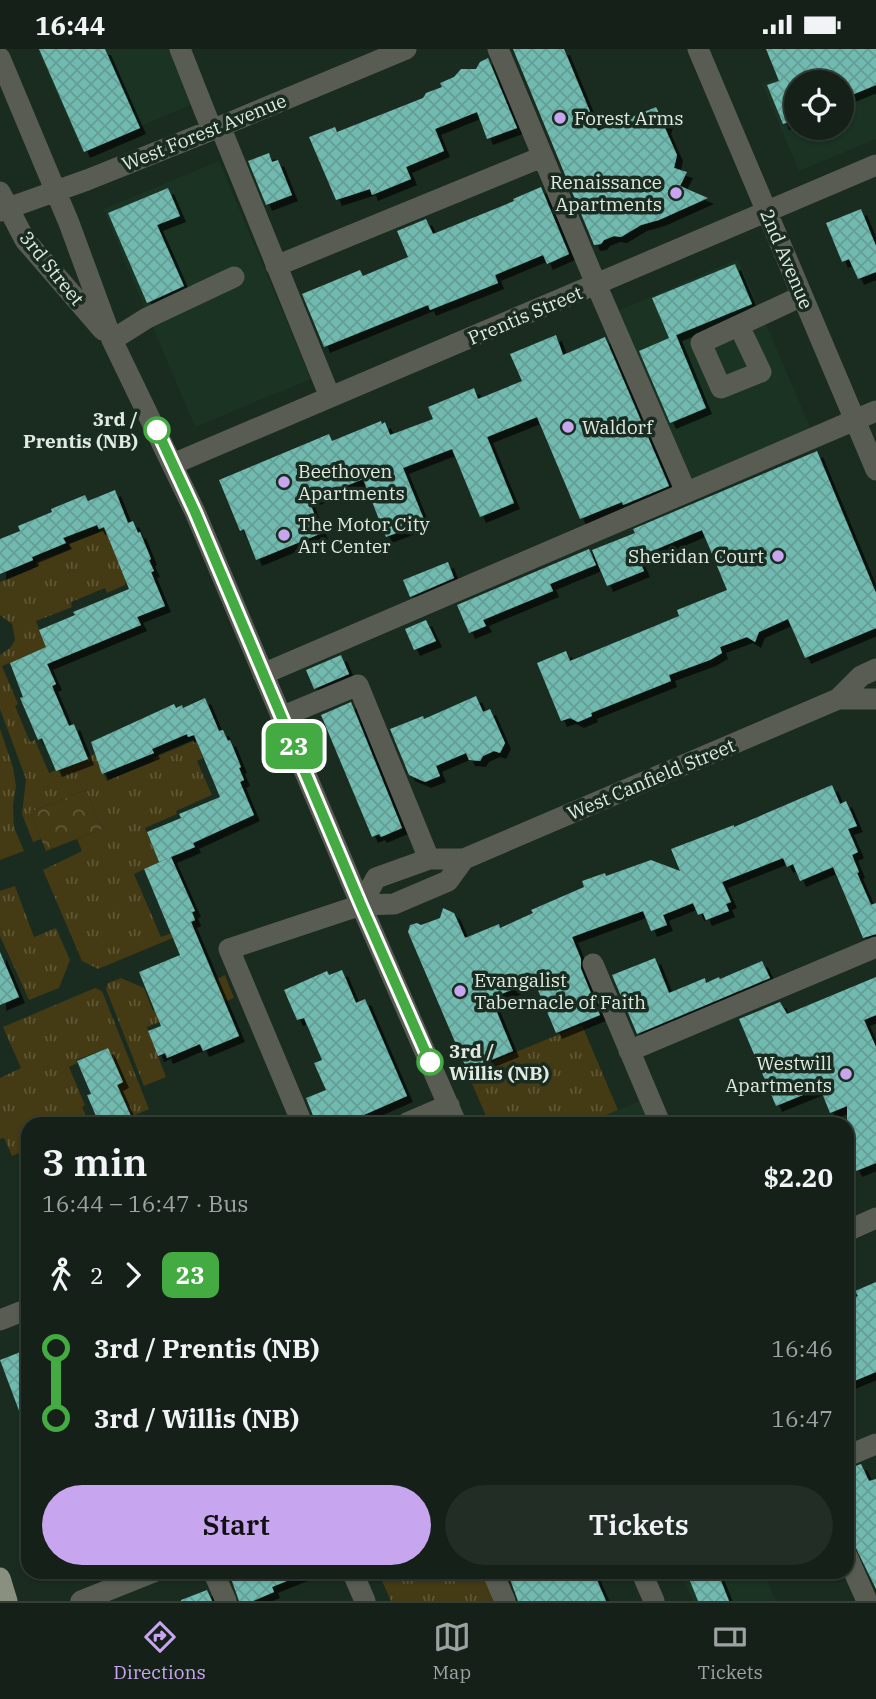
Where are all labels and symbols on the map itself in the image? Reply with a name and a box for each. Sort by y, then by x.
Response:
street label: West Forest Avenue [118,88,290,176]
place label: Forest Arms [574,106,684,130]
marker: Forest Arms [552,110,568,126]
place label: Renaissance Apartments [550,170,662,216]
marker: Renaissance Apartments [668,185,684,201]
street label: 2nd Avenue [755,205,819,313]
street label: 3rd Street [15,226,90,310]
street label: Prentis Street [464,280,586,350]
place label: 3rd / Prentis (NB) [23,407,138,453]
place label: Waldorf [582,415,654,439]
marker: 3rd / Prentis (NB) [144,417,170,443]
marker: Waldorf [560,419,576,435]
place label: Beethoven Apartments [298,459,405,505]
marker: Beethoven Apartments [276,474,292,490]
place label: The Motor City Art Center [298,512,430,558]
marker: The Motor City Art Center [276,527,292,543]
place label: Sheridan Court [628,544,764,568]
marker: Sheridan Court [770,548,786,564]
line badge: 23 [262,723,326,769]
street label: West Canfield Street [564,733,739,825]
place label: Evangalist Tabernacle of Faith [474,968,646,1014]
marker: Evangalist Tabernacle of Faith [452,983,468,999]
place label: 3rd / Willis (NB) [449,1039,550,1085]
marker: 3rd / Willis (NB) [417,1049,443,1075]
place label: Westwill Apartments [725,1051,832,1097]
marker: Westwill Apartments [838,1066,854,1082]

